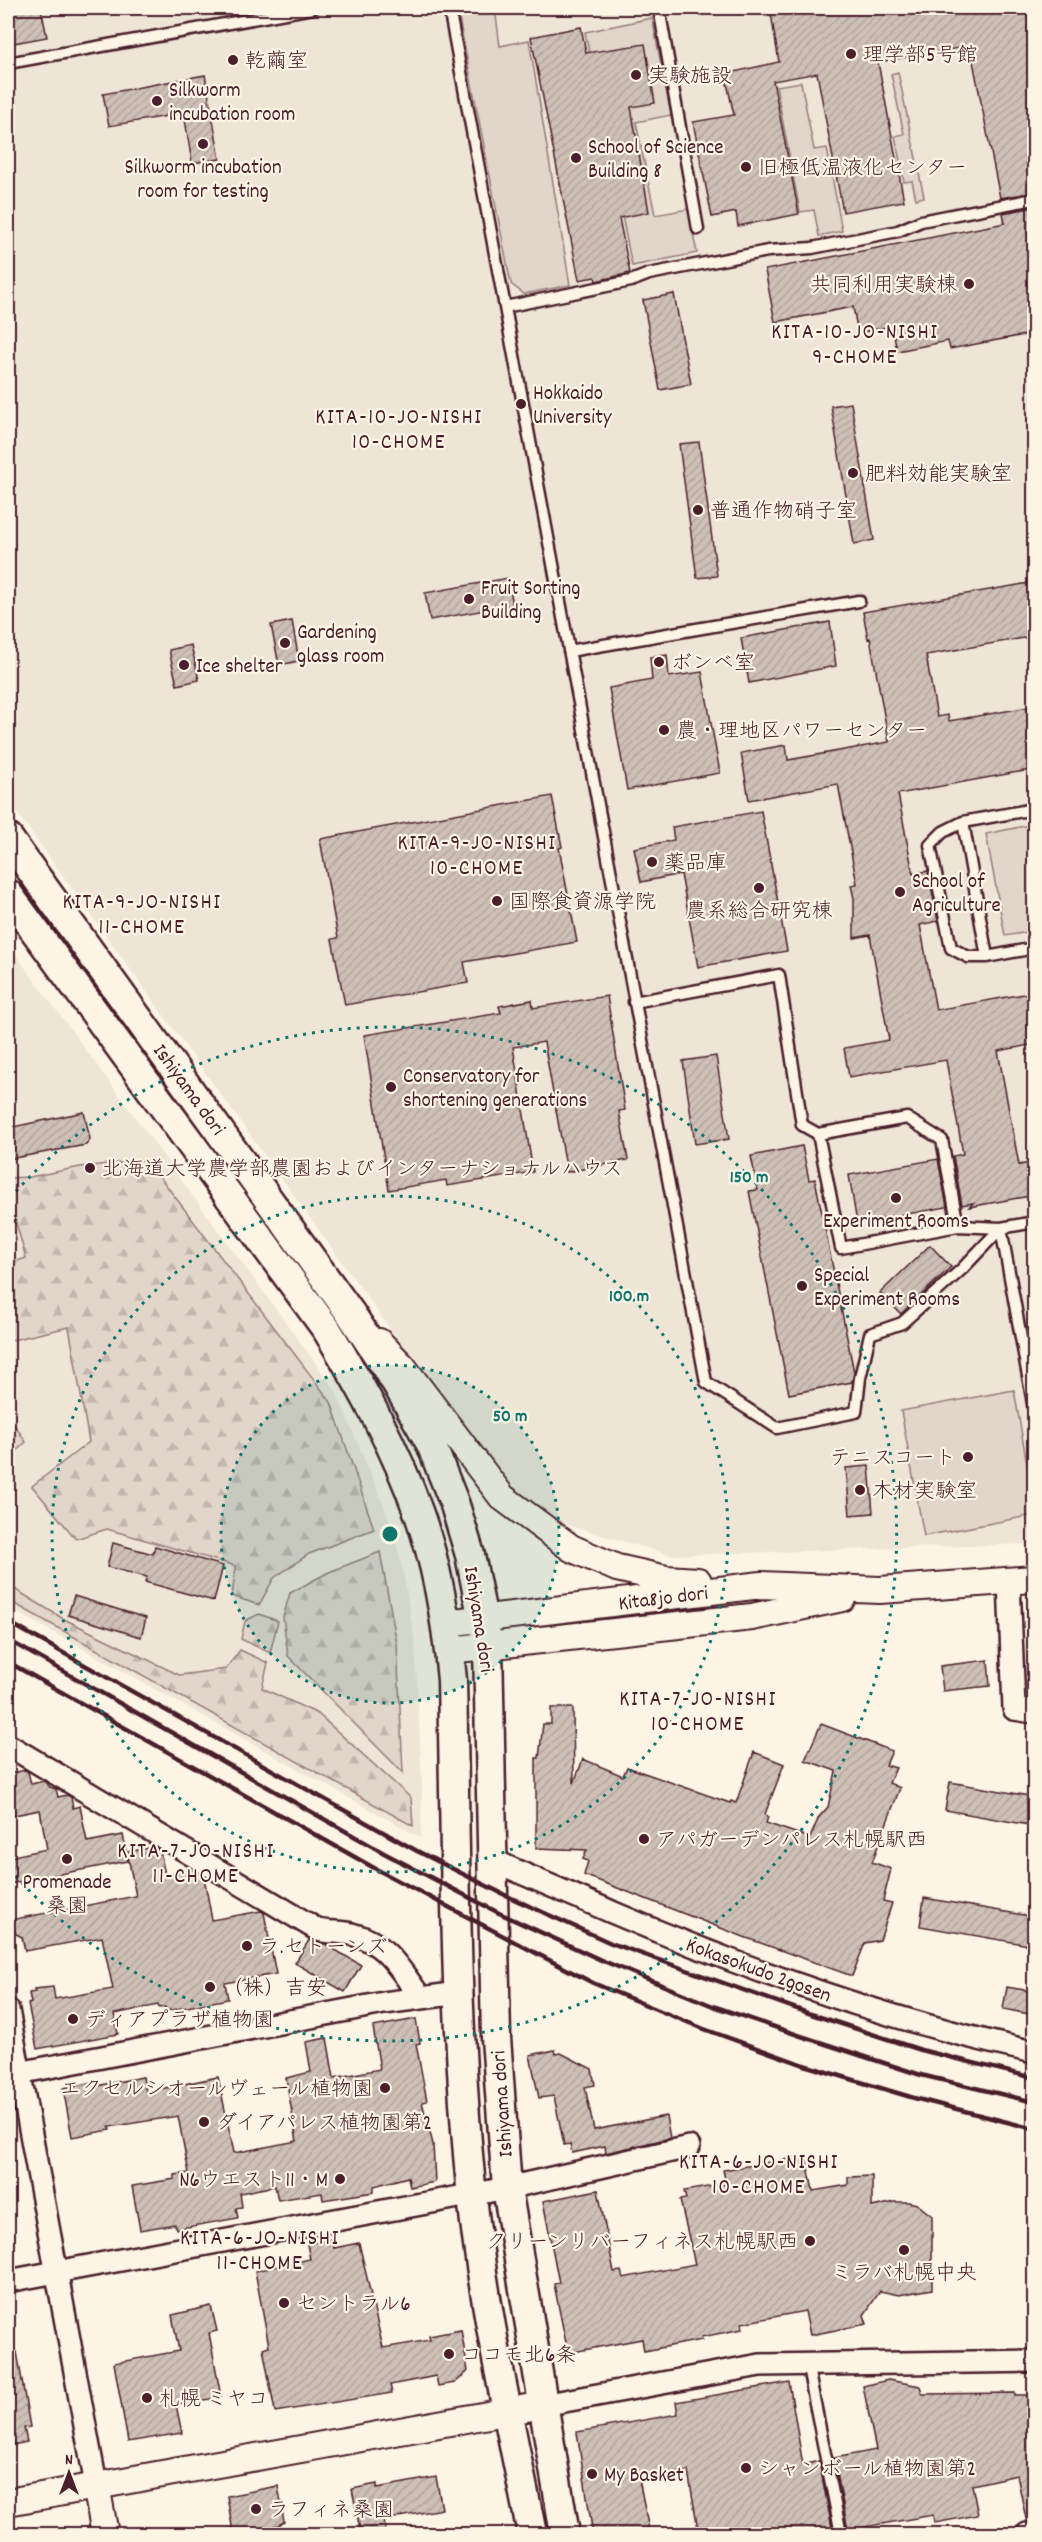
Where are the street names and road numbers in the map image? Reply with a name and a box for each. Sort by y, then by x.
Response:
street label: Ishiyama dori [144,1039,231,1143]
street label: Ishiyama dori [454,1564,500,1675]
street label: Kita8jo dori [617,1580,710,1620]
street label: Kokasokudo 2gosen [681,1932,835,2012]
street label: Ishiyama dori [485,2049,523,2158]

